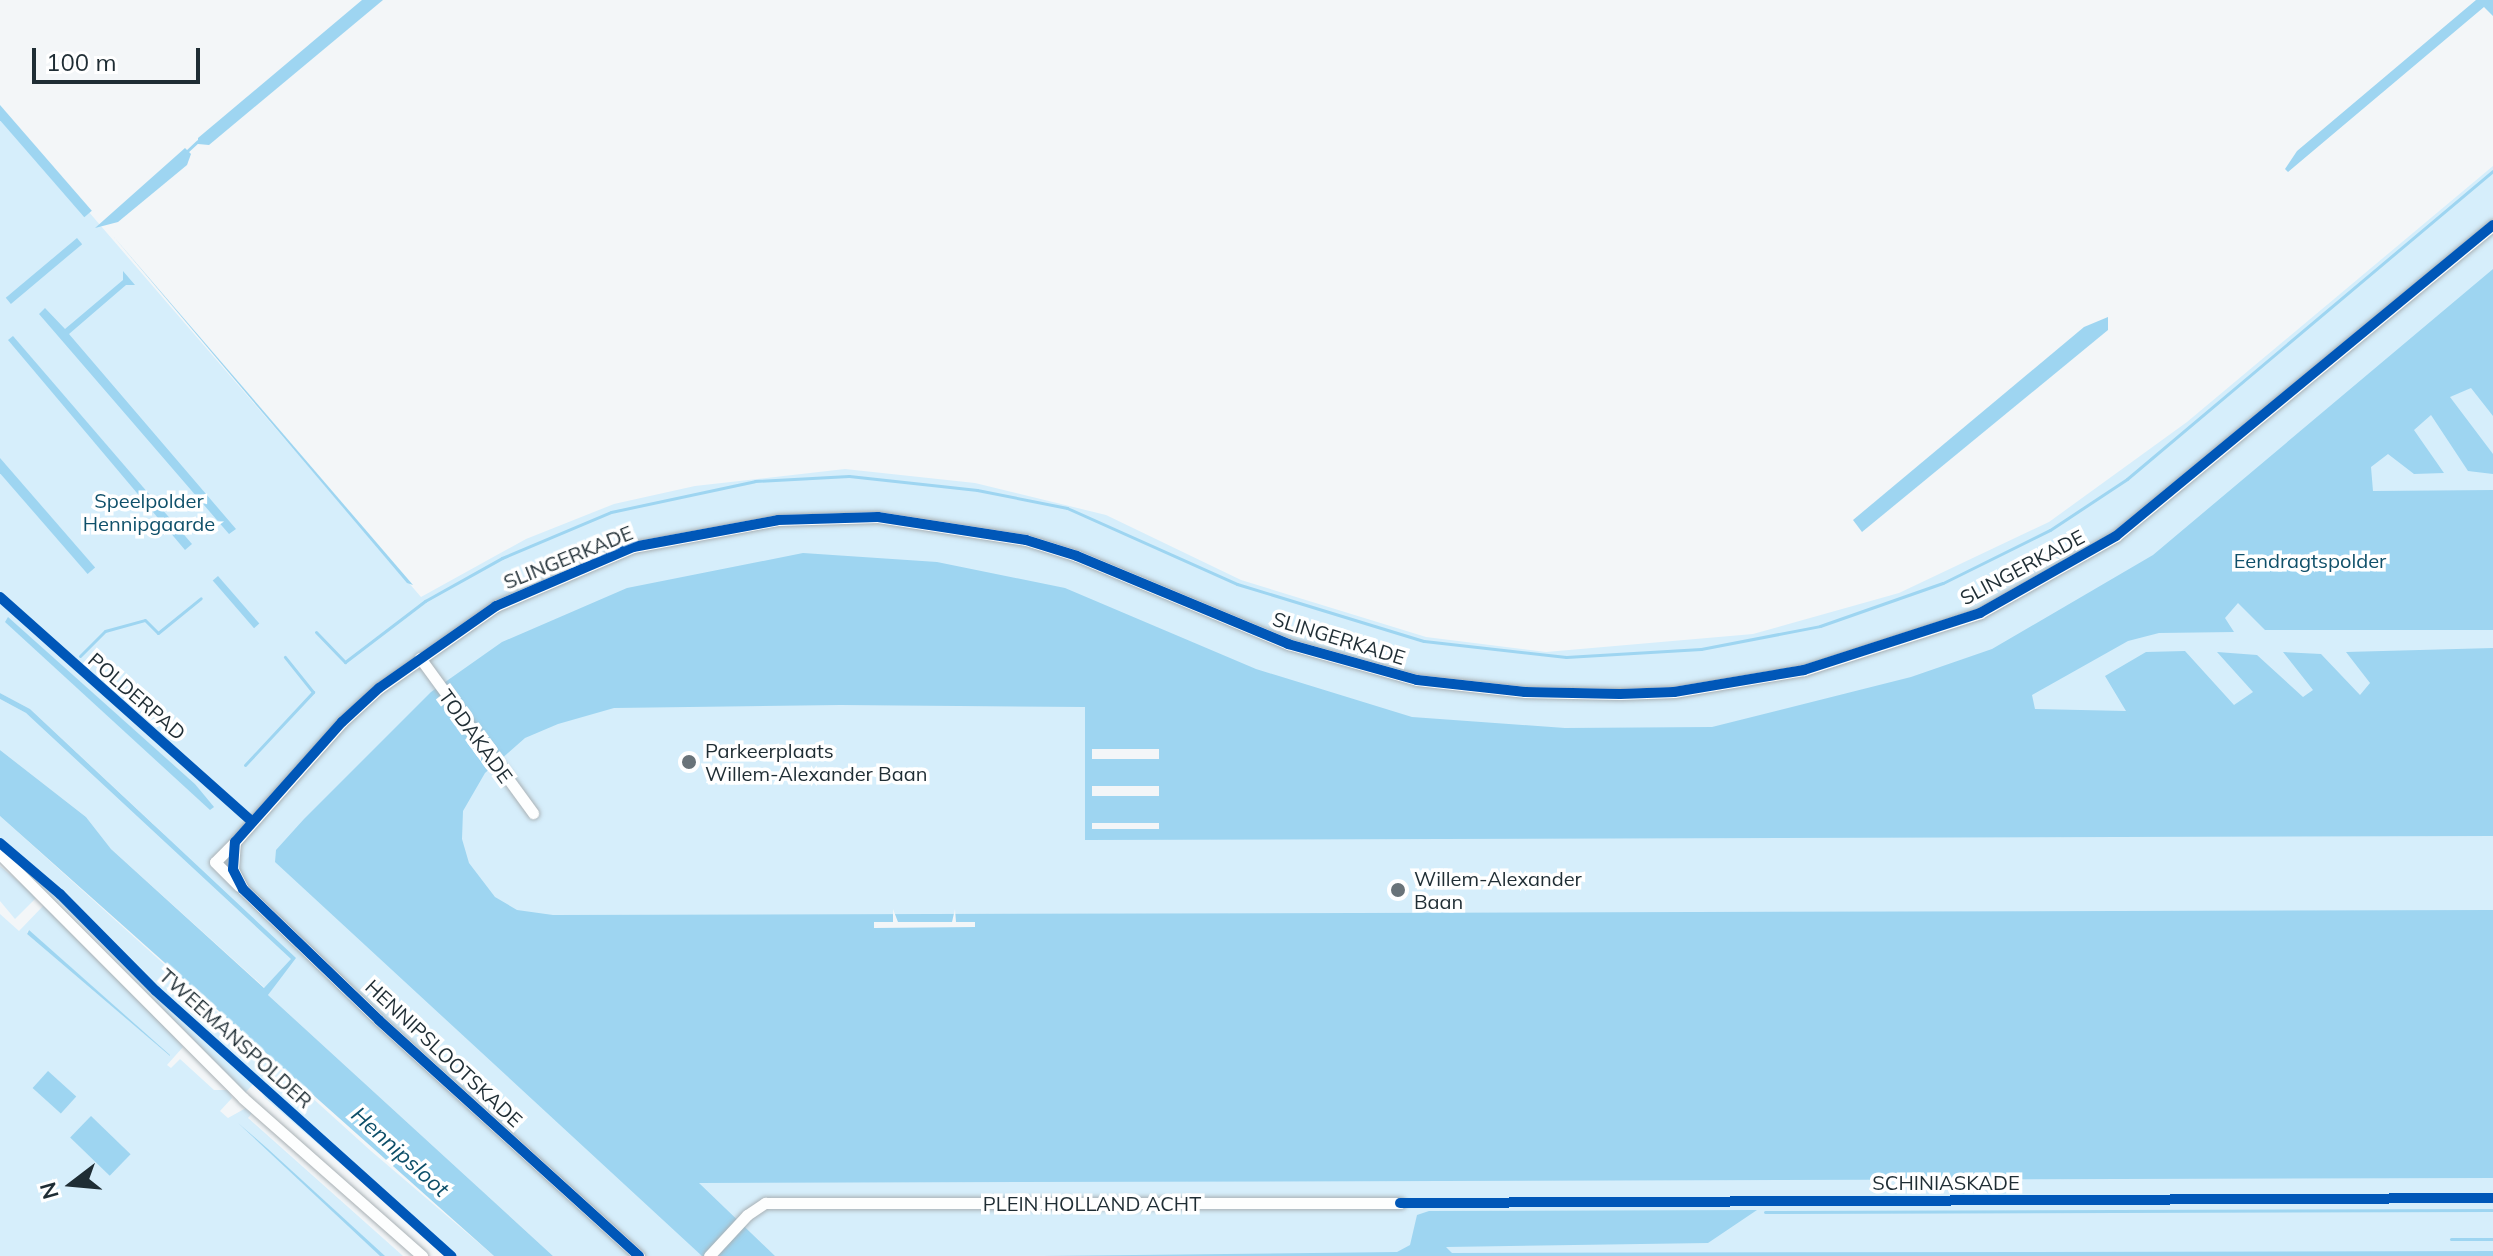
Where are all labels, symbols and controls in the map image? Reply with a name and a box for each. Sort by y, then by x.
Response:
scale bar [36,32,204,82]
text: 100 m [46,47,117,77]
park label: Speelpolder Hennipgaarde [83,489,215,536]
street label: SLINGERKADE [500,520,636,594]
street label: SLINGERKADE [1956,524,2088,610]
park label: Eendragtspolder [2234,548,2386,572]
street label: SLINGERKADE [1270,606,1408,670]
street label: POLDERPAD [83,647,191,745]
street label: TODAKADE [434,685,518,787]
place label: Parkeerplaats Willem-Alexander Baan [705,738,927,785]
marker: Parkeerplaats Willem-Alexander Baan [680,753,698,771]
place label: Willem-Alexander Baan [1414,866,1582,913]
marker: Willem-Alexander Baan [1389,881,1407,899]
street label: TWEEMANSPOLDER [155,963,317,1113]
street label: HENNIPSLOOTSKADE [361,974,527,1132]
water label: Hennipsloot [346,1101,454,1203]
north arrow [32,1144,112,1224]
street label: SCHINIASKADE [1872,1170,2020,1194]
text: N [33,1179,65,1202]
street label: PLEIN HOLLAND ACHT [983,1191,1201,1215]

